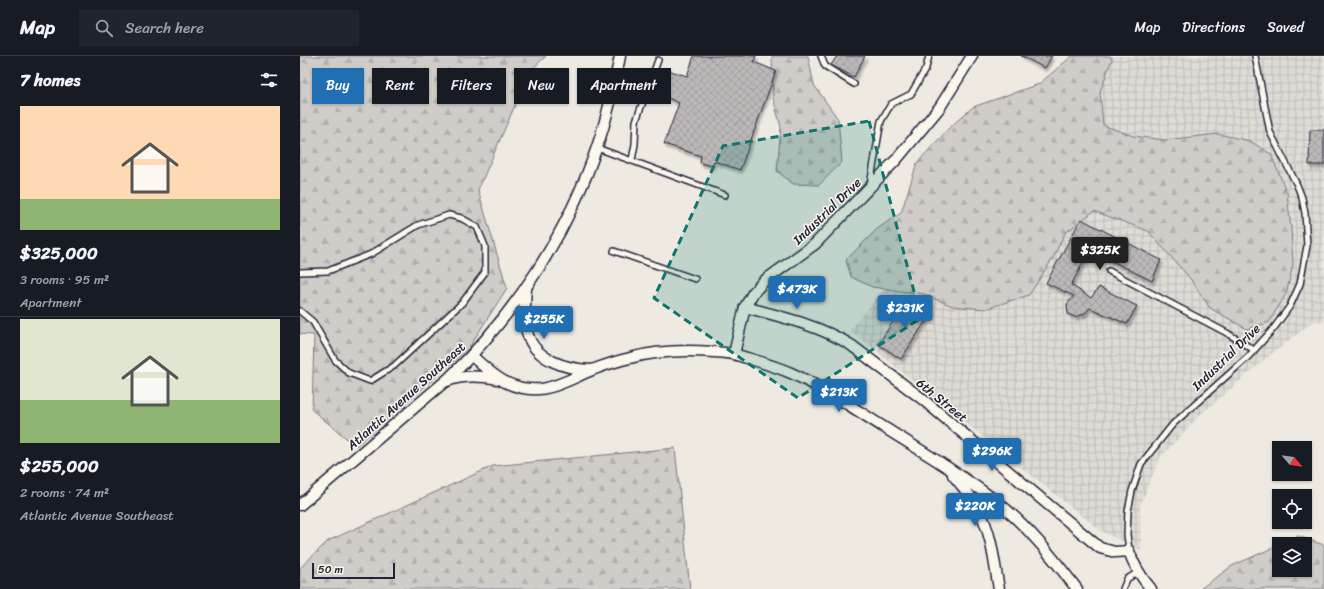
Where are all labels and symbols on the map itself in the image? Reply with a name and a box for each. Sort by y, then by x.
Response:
street label: Industrial Drive [786,172,867,251]
pin: $325K [1072,237,1128,271]
pin: $473K [769,276,825,310]
pin: $231K [877,295,933,329]
pin: $255K [516,306,572,340]
street label: Industrial Drive [1185,318,1266,397]
street label: Atlantic Avenue Southeast [340,336,471,457]
street label: 6th Street [911,372,973,428]
pin: $213K [811,379,867,413]
pin: $296K [964,438,1020,472]
north arrow [1272,441,1312,481]
pin: $220K [947,493,1003,527]
scale bar [312,561,395,580]

